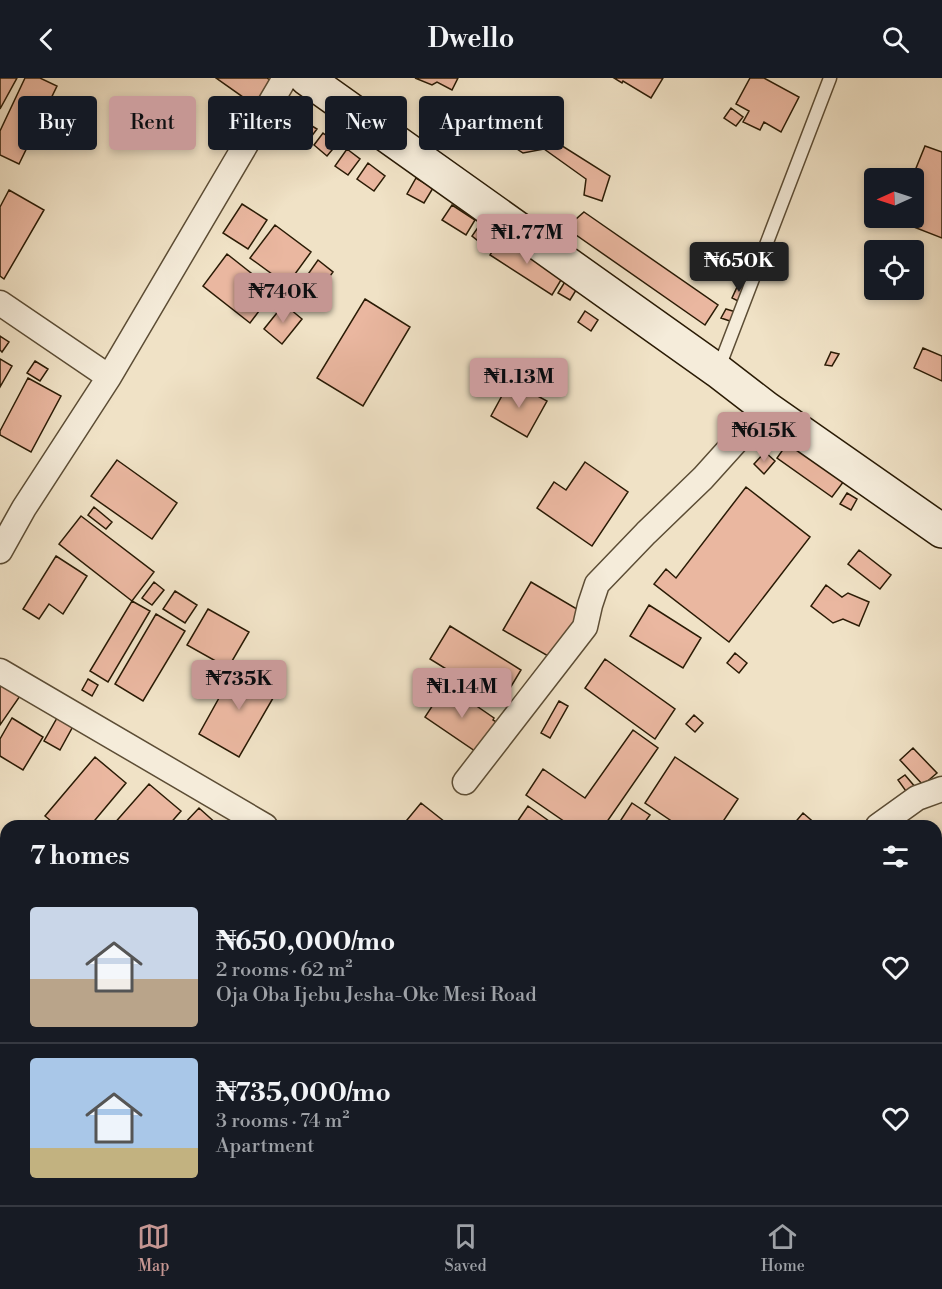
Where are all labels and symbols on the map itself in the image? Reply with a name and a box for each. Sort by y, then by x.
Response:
north arrow [864,168,924,228]
pin: ₦1.77M [478,214,576,265]
pin: ₦650K [697,242,781,293]
pin: ₦740K [241,273,325,324]
pin: ₦1.13M [470,358,568,409]
pin: ₦615K [722,412,806,463]
pin: ₦735K [197,660,281,711]
pin: ₦1.14M [413,668,511,719]

